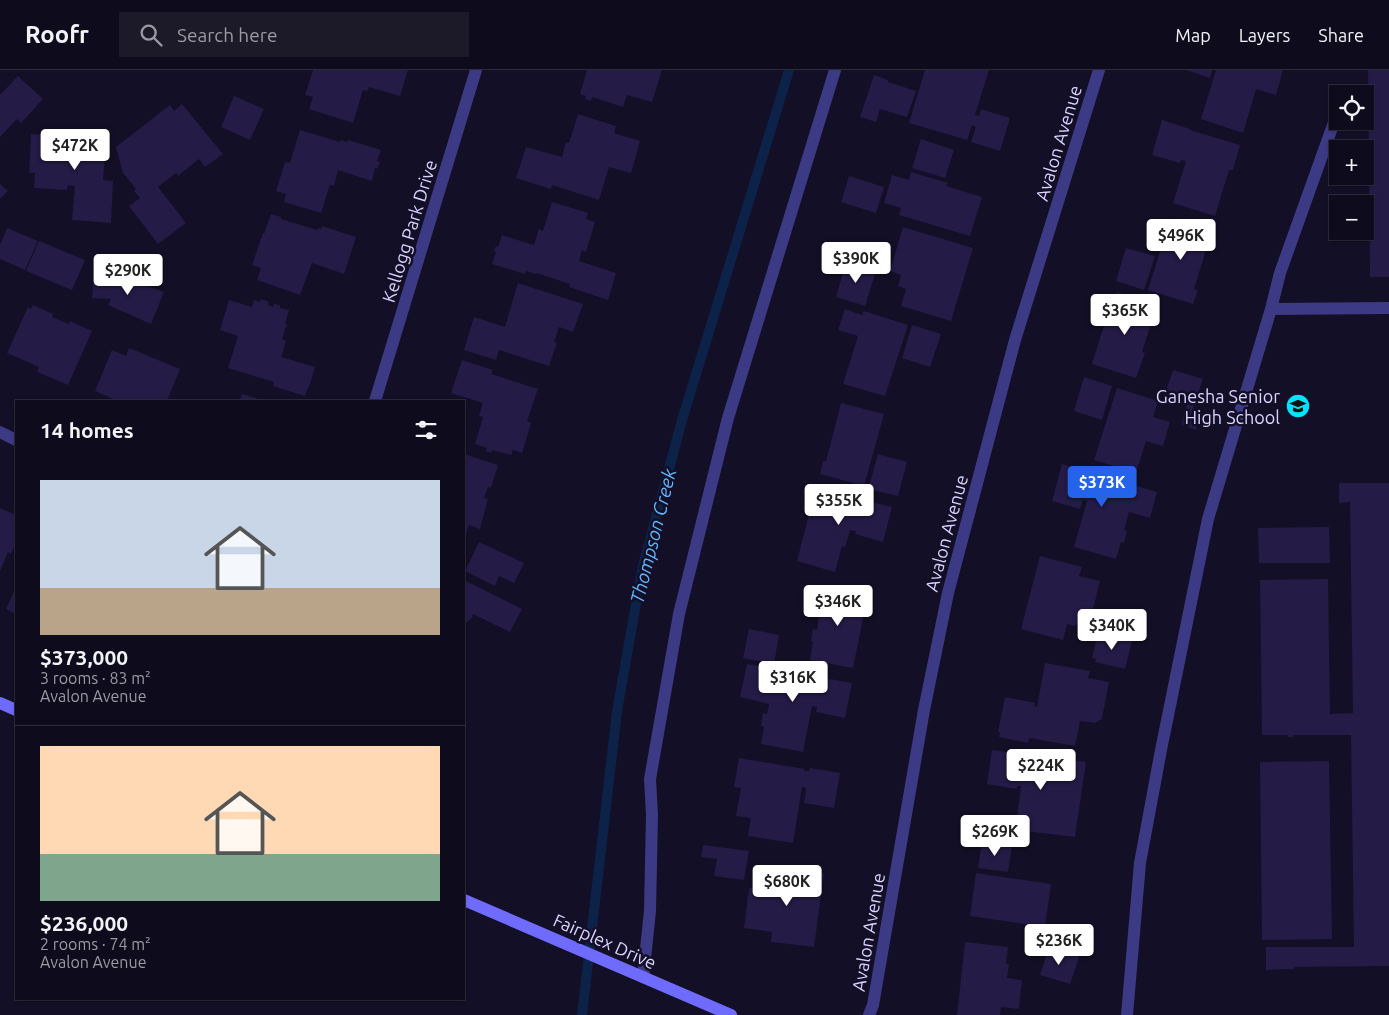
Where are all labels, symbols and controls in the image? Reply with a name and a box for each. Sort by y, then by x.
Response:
search box [119,12,469,57]
text: Roofr [25,21,89,48]
icon: search [137,21,165,49]
text: Search here [177,24,277,46]
text: Map [1175,25,1211,45]
text: Layers [1239,25,1290,45]
text: Share [1318,25,1364,45]
street label: Avalon Avenue [1031,83,1085,203]
map controls [1329,85,1374,240]
button: locate [1329,85,1374,130]
pin: $472K [40,128,110,171]
text: $472K [52,136,98,154]
button: + [1329,140,1374,185]
street label: Kellogg Park Drive [378,157,440,305]
button: − [1329,195,1374,240]
pin: $496K [1146,218,1216,261]
text: $496K [1158,226,1204,244]
pin: $390K [821,242,891,284]
text: $390K [833,249,879,267]
pin: $290K [93,254,163,296]
text: $290K [105,261,151,279]
pin: $365K [1090,294,1160,336]
text: $365K [1102,301,1148,319]
place label: Ganesha Senior High School [1156,386,1280,427]
school or university icon: Ganesha Senior High School [1285,393,1311,419]
icon: filters [412,416,440,444]
text: 14 homes [40,418,134,442]
water label: Thompson Creek [626,466,680,606]
pin: $373K [1067,466,1137,508]
street label: Avalon Avenue [921,473,971,593]
text: $373K [1079,473,1125,491]
pin: $355K [804,484,874,526]
text: $355K [816,491,862,509]
icon: home [195,513,285,603]
pin: $346K [803,584,873,627]
text: $346K [815,592,861,610]
pin: $340K [1077,608,1147,651]
text: $340K [1089,616,1135,634]
text: $373,000 [40,645,128,669]
pin: $316K [758,660,828,703]
text: $316K [770,668,816,686]
text: 3 rooms · 83 m² [40,669,151,687]
text: Avalon Avenue [40,687,146,705]
pin: $224K [1006,748,1076,791]
text: $224K [1018,756,1064,774]
icon: home [195,778,285,868]
pin: $269K [960,814,1030,857]
text: $269K [972,822,1018,840]
pin: $680K [752,864,822,907]
street label: Avalon Avenue [848,871,888,993]
text: $680K [764,872,810,890]
street label: Fairplex Drive [551,909,659,973]
text: $236,000 [40,911,128,935]
pin: $236K [1024,924,1094,966]
text: $236K [1036,931,1082,949]
text: 2 rooms · 74 m² [40,935,151,953]
text: Avalon Avenue [40,953,146,971]

